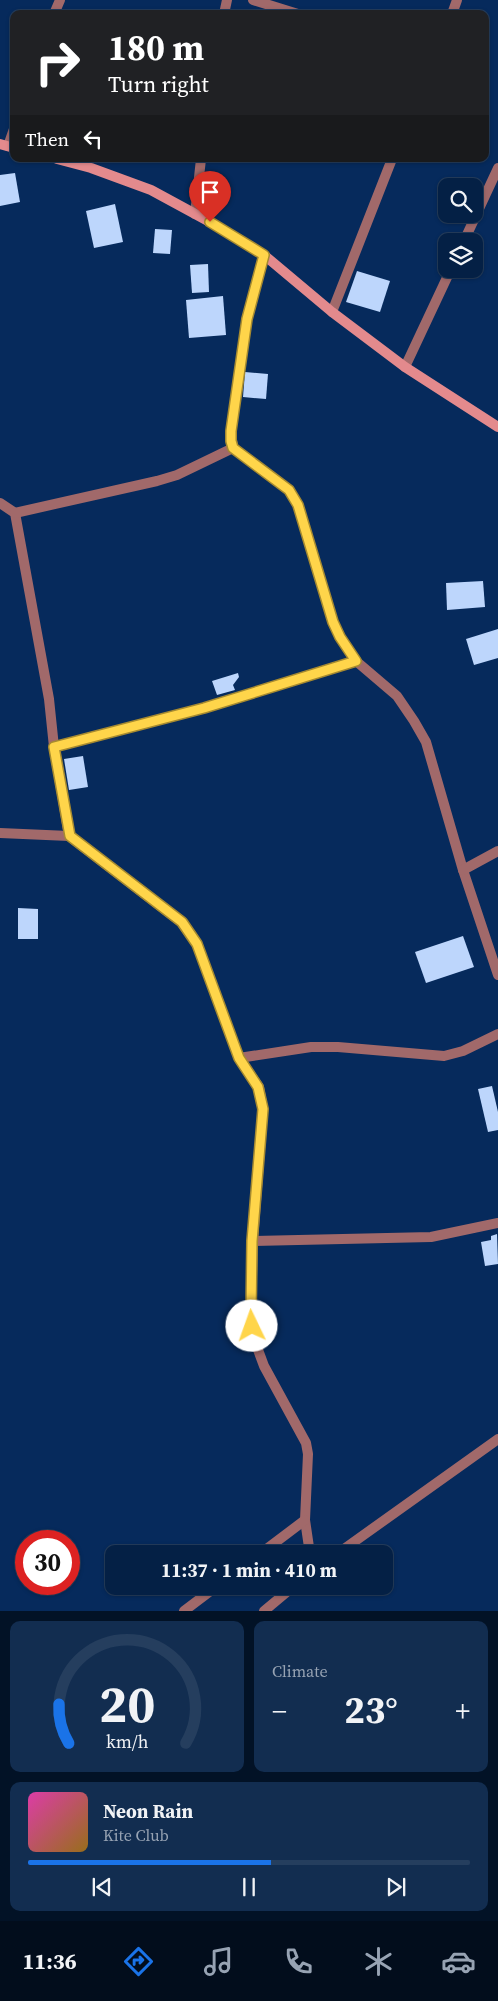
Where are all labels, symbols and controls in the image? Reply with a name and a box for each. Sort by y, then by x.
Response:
text: 180 m [108,24,204,72]
icon: right [25,30,90,95]
text: Turn right [108,69,209,99]
icon: left [79,125,107,153]
text: Then [25,126,69,152]
pin [189,171,231,222]
icon: arrive [196,178,224,206]
map controls [438,178,483,278]
button: search [438,178,483,223]
button: layers [438,233,483,278]
position arrow [225,1299,277,1351]
speed limit sign: 30 [15,1530,80,1595]
text: 11:37 · 1 min · 410 m [161,1557,337,1583]
text: Climate [272,1660,328,1682]
text: 20 [99,1668,155,1739]
text: 23° [344,1684,398,1736]
text: − [272,1692,287,1730]
text: + [455,1692,470,1730]
text: km/h [106,1729,149,1754]
text: Neon Rain [103,1798,193,1824]
text: Kite Club [103,1824,169,1846]
icon: previous [88,1873,116,1901]
icon: pause [235,1873,263,1901]
icon: next [382,1873,410,1901]
icon: directions [121,1944,156,1979]
icon: music [201,1944,236,1979]
icon: phone [281,1944,316,1979]
icon: climate [361,1944,396,1979]
icon: car [441,1944,476,1979]
text: 11:36 [22,1946,77,1976]

